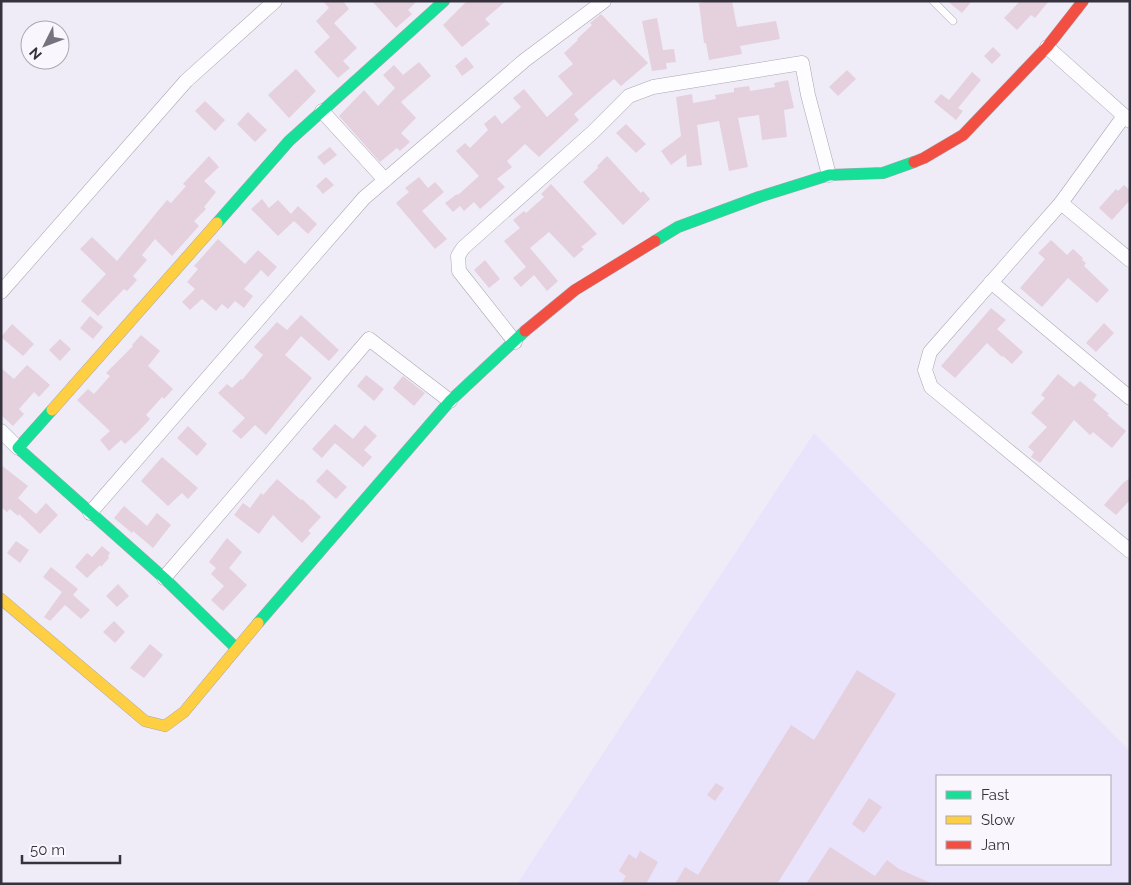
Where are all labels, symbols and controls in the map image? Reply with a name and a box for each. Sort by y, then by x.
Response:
north arrow [20,20,70,70]
text: N [26,44,45,63]
legend [936,775,1111,865]
text: Fast [981,786,1009,804]
text: Slow [981,811,1015,829]
scale bar [22,832,120,864]
text: Jam [981,836,1010,854]
text: 50 m [30,841,65,859]

